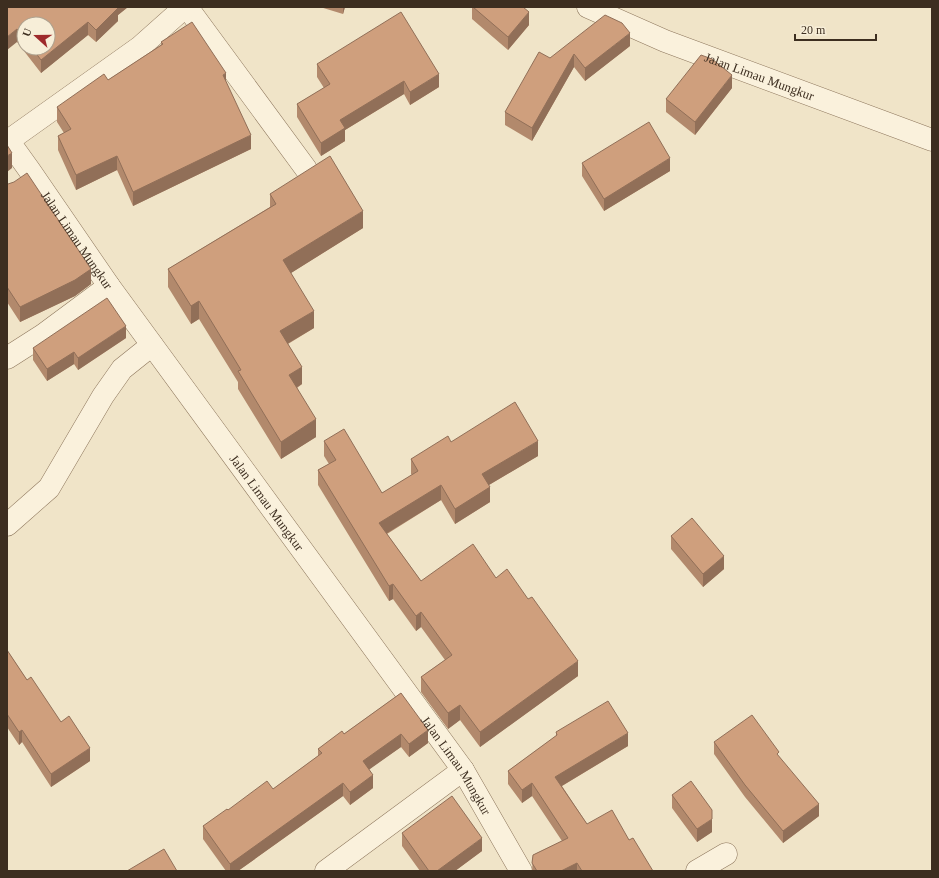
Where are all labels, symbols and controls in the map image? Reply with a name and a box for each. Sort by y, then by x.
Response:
north arrow [16,16,56,56]
scale bar [795,16,876,42]
text: 20 m [801,23,826,37]
text: U [20,27,34,38]
street label: Jalan Limau Mungkur [703,49,817,103]
street label: Jalan Limau Mungkur [38,188,117,292]
street label: Jalan Limau Mungkur [227,451,308,554]
street label: Jalan Limau Mungkur [418,713,495,818]

